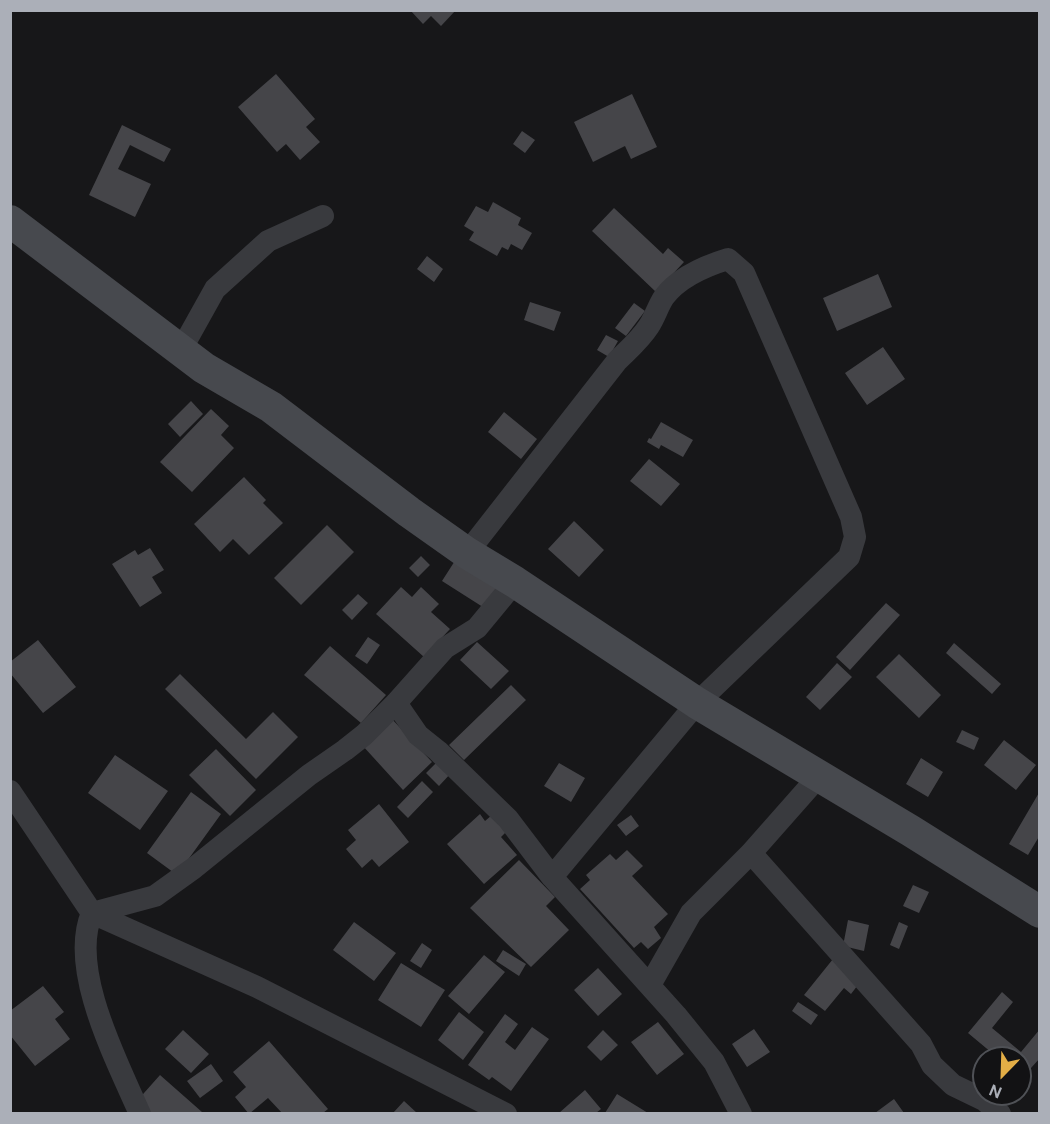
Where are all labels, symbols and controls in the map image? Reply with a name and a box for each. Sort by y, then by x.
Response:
north arrow [972,1046,1032,1106]
text: N [986,1079,1005,1103]

